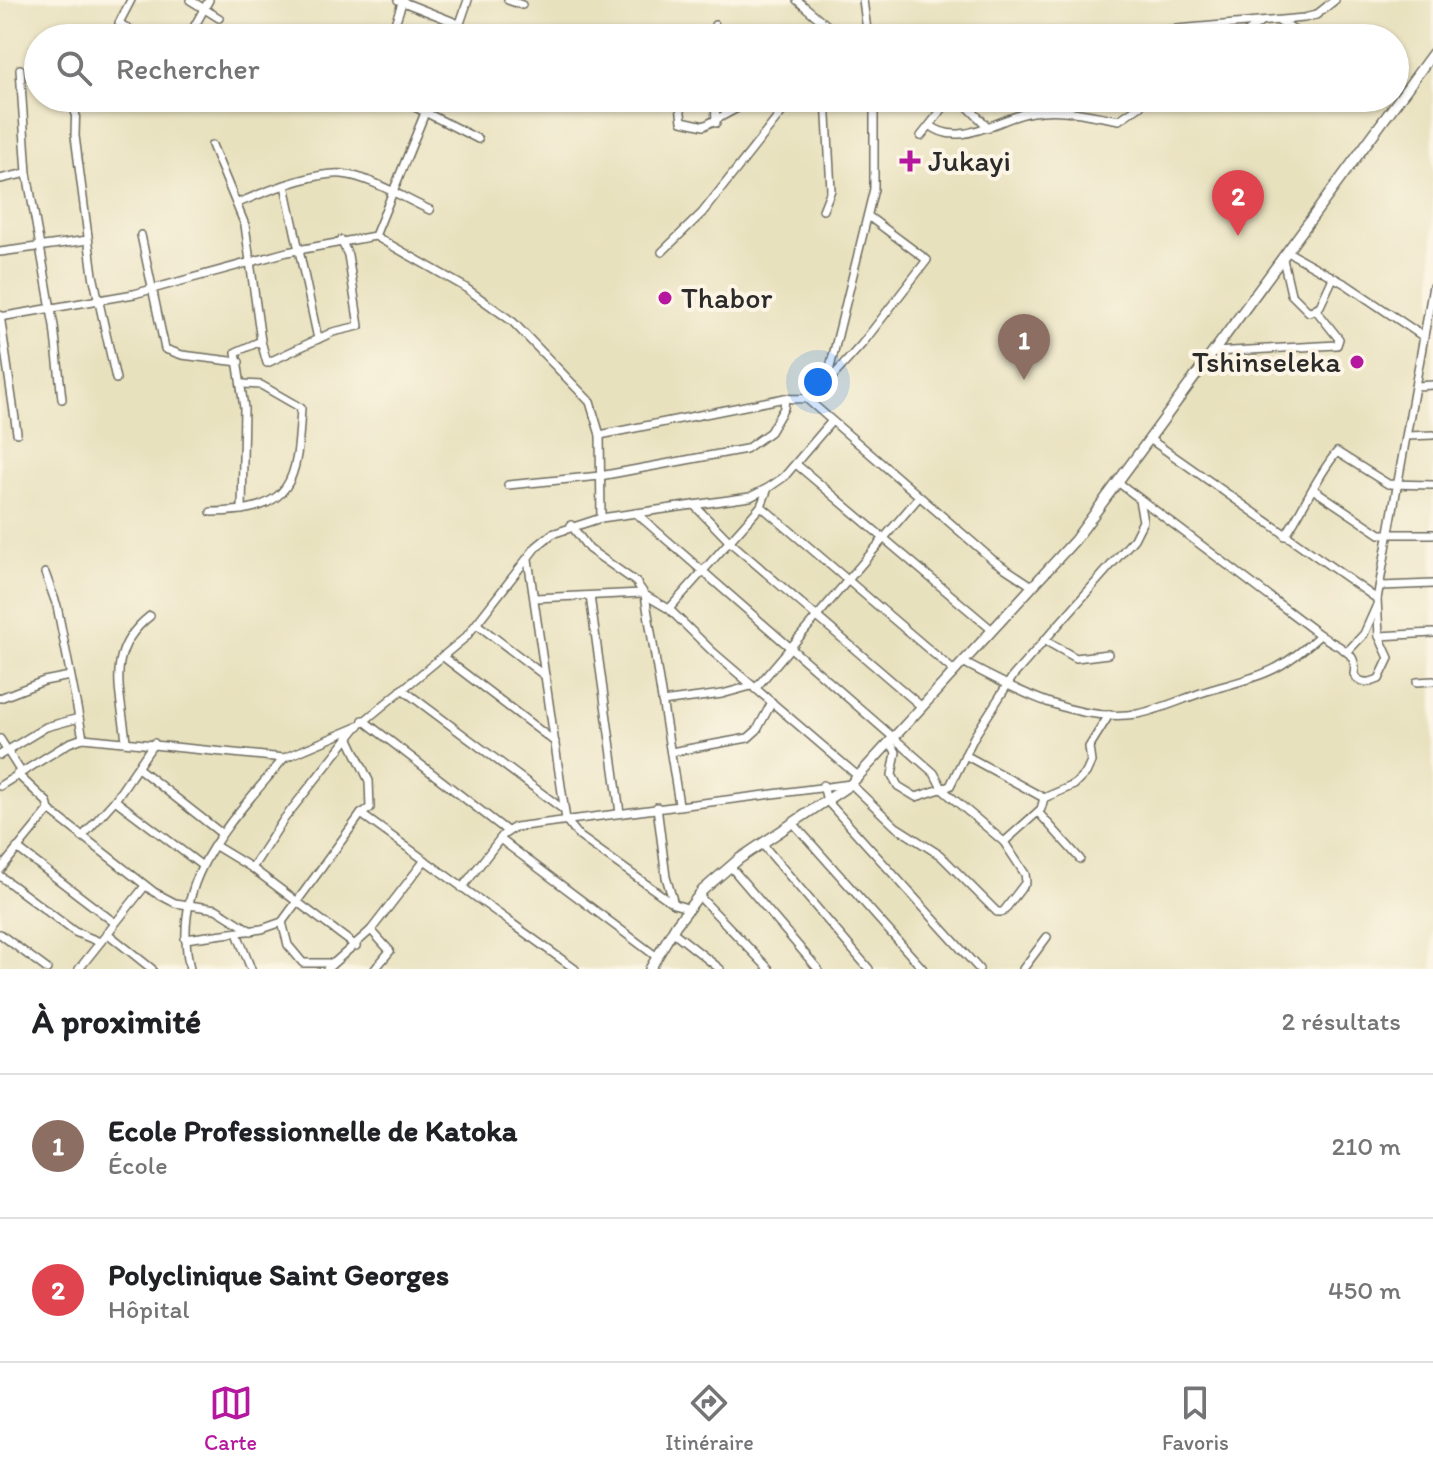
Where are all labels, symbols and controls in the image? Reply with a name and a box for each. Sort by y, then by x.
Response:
search box [24,24,1409,112]
icon: search [52,46,96,90]
text: Rechercher [116,50,260,87]
place label: Jukayi [928,142,1011,179]
marker: Jukayi [899,150,921,172]
pin: 2 [1212,170,1264,236]
place label: Thabor [681,279,772,316]
marker: Thabor [656,289,674,307]
pin: 1 [998,314,1050,380]
place label: Tshinseleka [1192,343,1341,380]
marker: Tshinseleka [1348,353,1366,371]
your location [798,362,838,402]
text: À proximité [32,1001,201,1042]
text: 2 résultats [1281,1005,1401,1037]
text: Ecole Professionnelle de Katoka [108,1112,517,1149]
text: 1 [52,1130,64,1162]
text: 210 m [1332,1130,1401,1162]
text: École [108,1149,168,1181]
text: Polyclinique Saint Georges [108,1256,449,1293]
text: 2 [51,1274,65,1306]
text: 450 m [1328,1274,1401,1306]
text: Hôpital [108,1293,190,1325]
tab: Carte [204,1381,257,1456]
tab: Itinéraire [665,1381,754,1456]
tab: Favoris [1162,1381,1229,1456]

